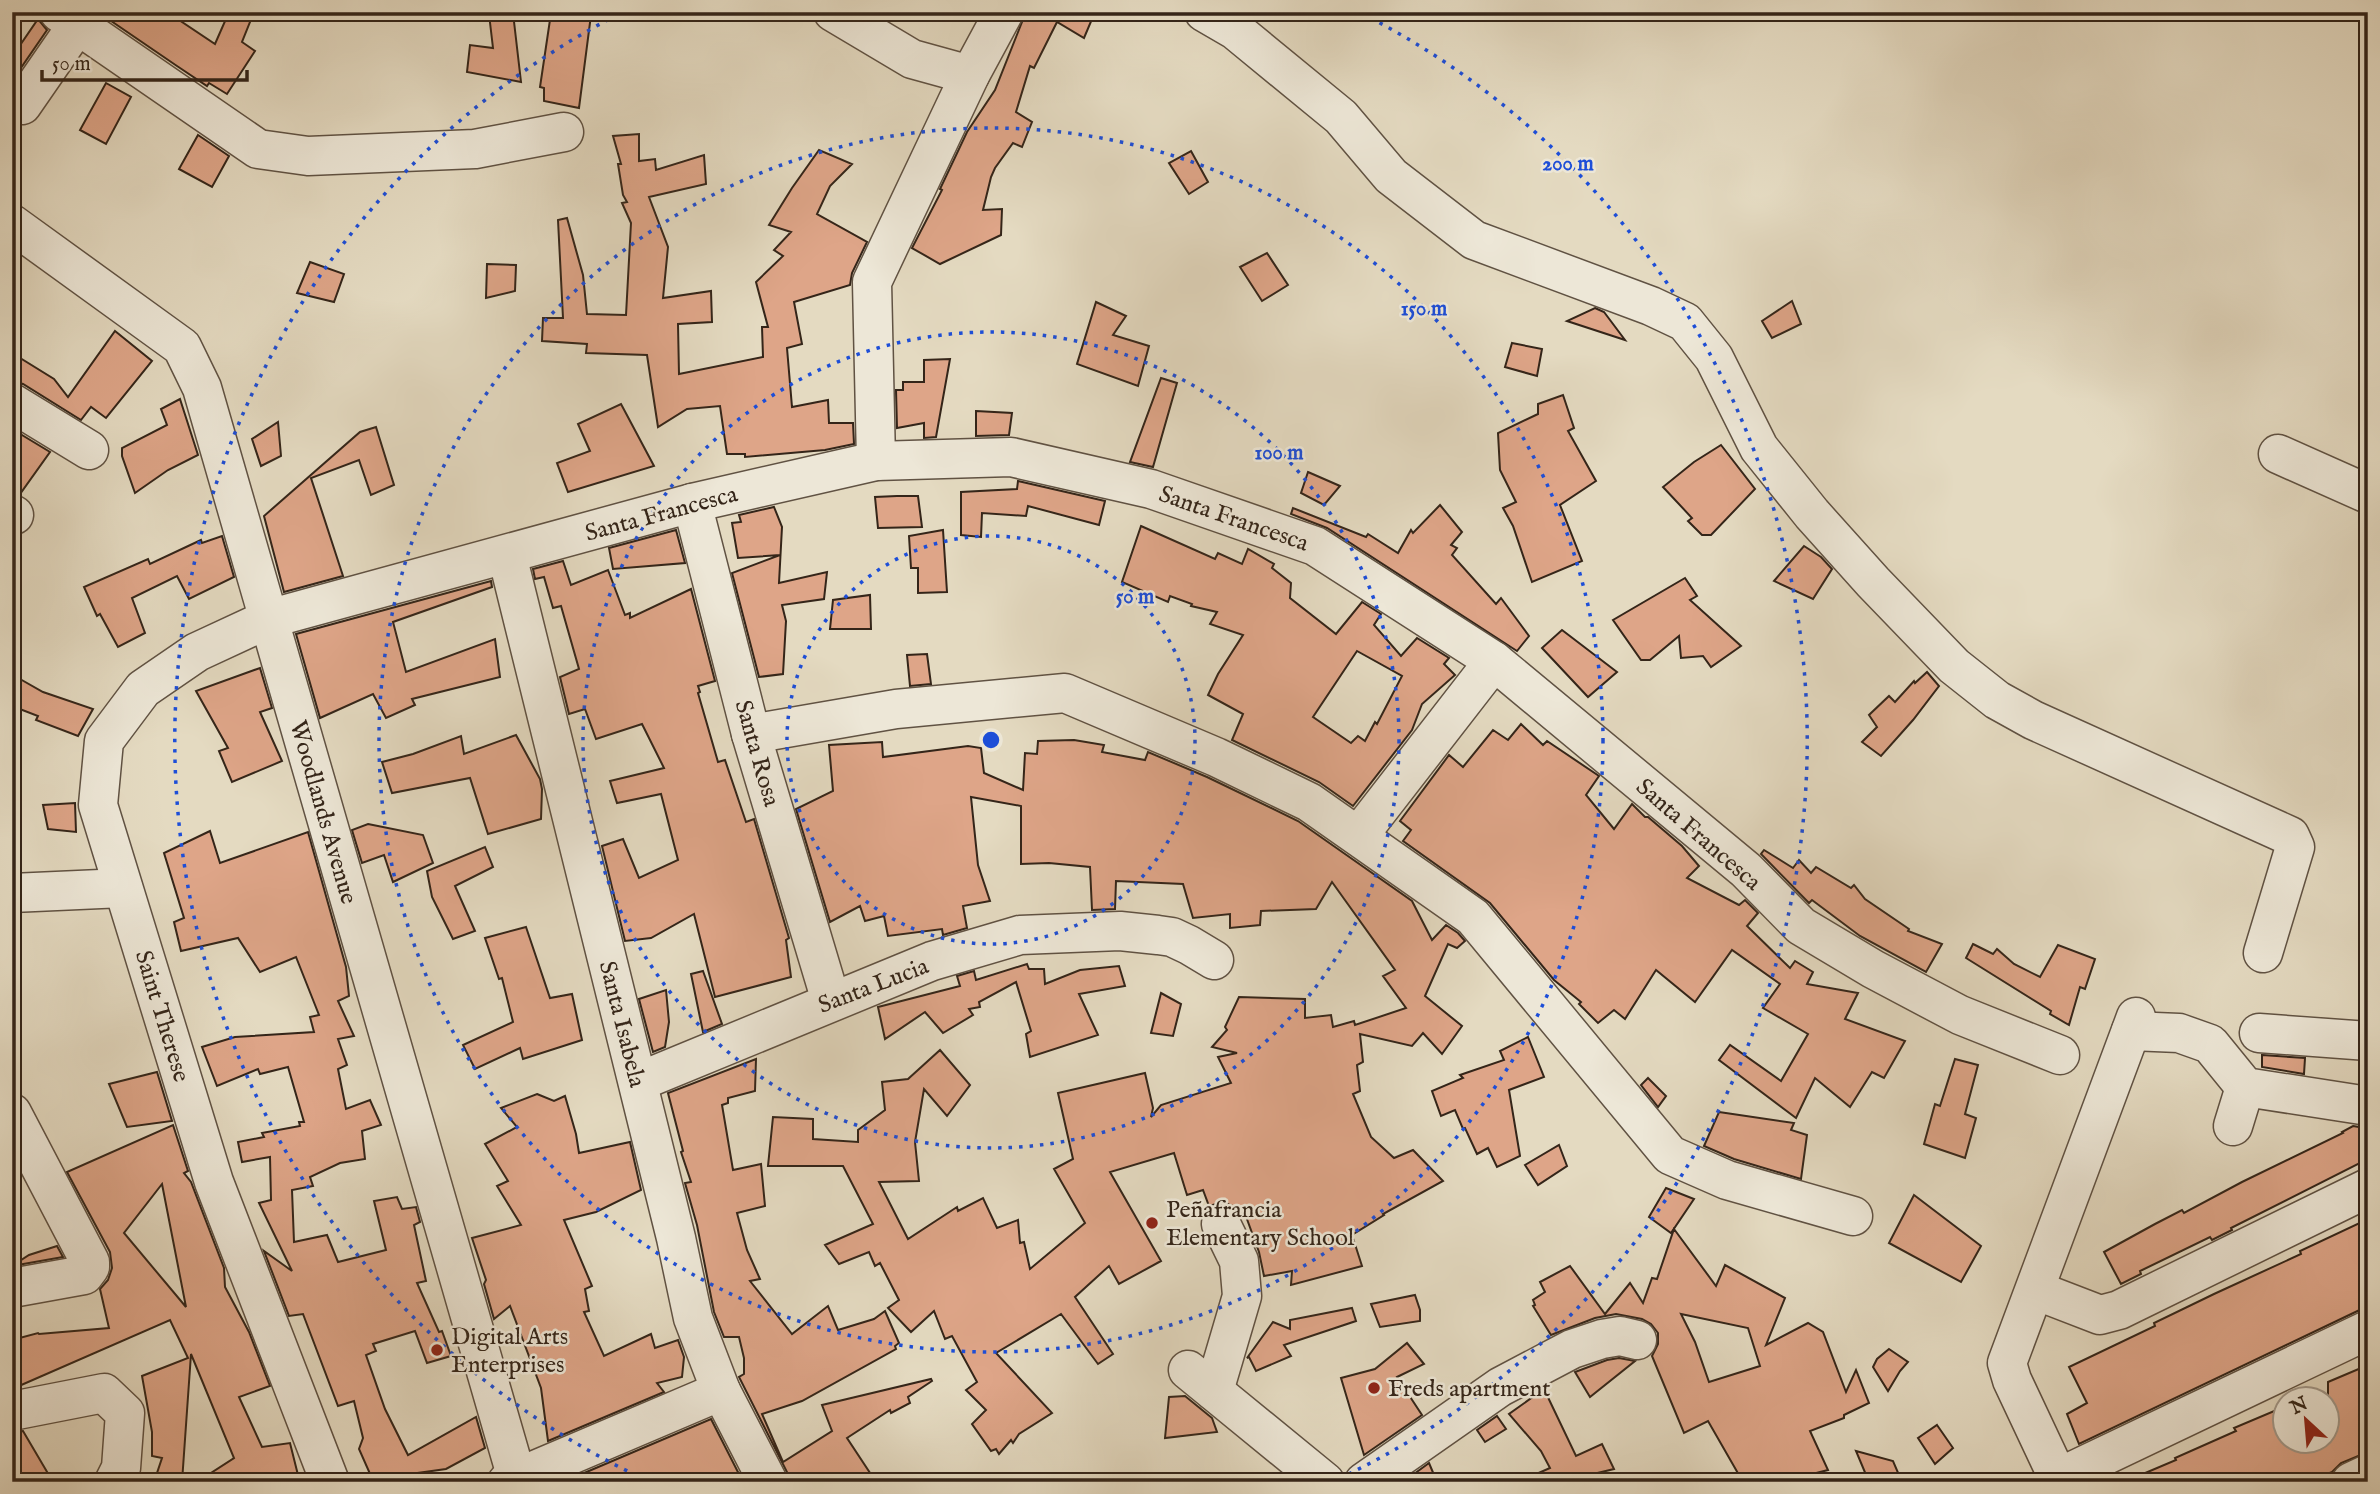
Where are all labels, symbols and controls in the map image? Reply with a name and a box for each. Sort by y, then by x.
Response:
scale bar [42,38,247,82]
text: 50 m [52,51,91,78]
text: 200 m [1542,151,1594,178]
text: 150 m [1401,296,1448,323]
text: 100 m [1254,440,1304,467]
street label: Santa Francesca [582,479,742,550]
street label: Santa Francesca [1154,479,1313,560]
text: 50 m [1116,584,1155,611]
street label: Santa Rosa [727,697,787,811]
street label: Woodlands Avenue [281,717,364,908]
centre of rings [979,728,1003,752]
street label: Santa Francesca [1629,772,1768,899]
street label: Saint Therese [127,947,196,1086]
street label: Santa Lucia [814,951,934,1022]
street label: Santa Isabela [591,958,652,1091]
place label: Peñafrancia Elementary School [1166,1195,1355,1254]
marker: Peñafrancia Elementary School [1144,1215,1160,1231]
place label: Digital Arts Enterprises [451,1322,568,1381]
marker: Digital Arts Enterprises [429,1342,445,1358]
place label: Freds apartment [1388,1374,1550,1405]
marker: Freds apartment [1366,1380,1382,1396]
north arrow [2272,1386,2342,1456]
text: N [2286,1392,2313,1421]

